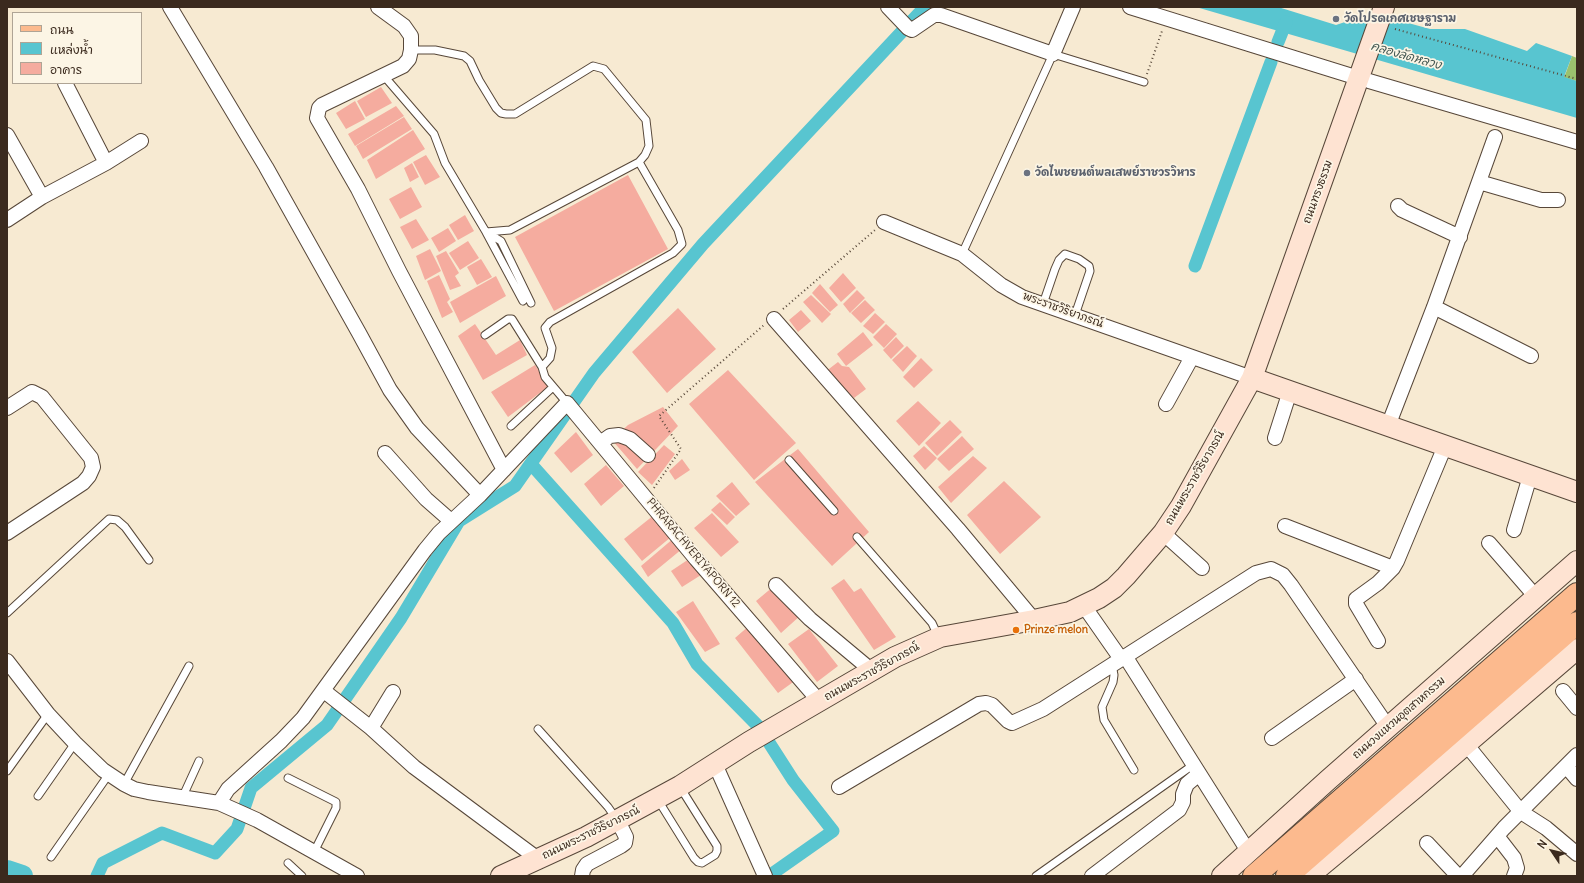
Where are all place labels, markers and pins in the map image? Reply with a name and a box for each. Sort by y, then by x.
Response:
place label: วัดโปรดเกศเชษฐาราม [1344,12,1456,26]
marker: วัดโปรดเกศเชษฐาราม [1331,14,1341,24]
place label: วัดไพชยนต์พลเสพย์ราชวรวิหาร [1035,166,1196,180]
marker: วัดไพชยนต์พลเสพย์ราชวรวิหาร [1022,168,1032,178]
place label: Prinze melon [1024,623,1088,637]
marker: Prinze melon [1011,625,1021,635]

